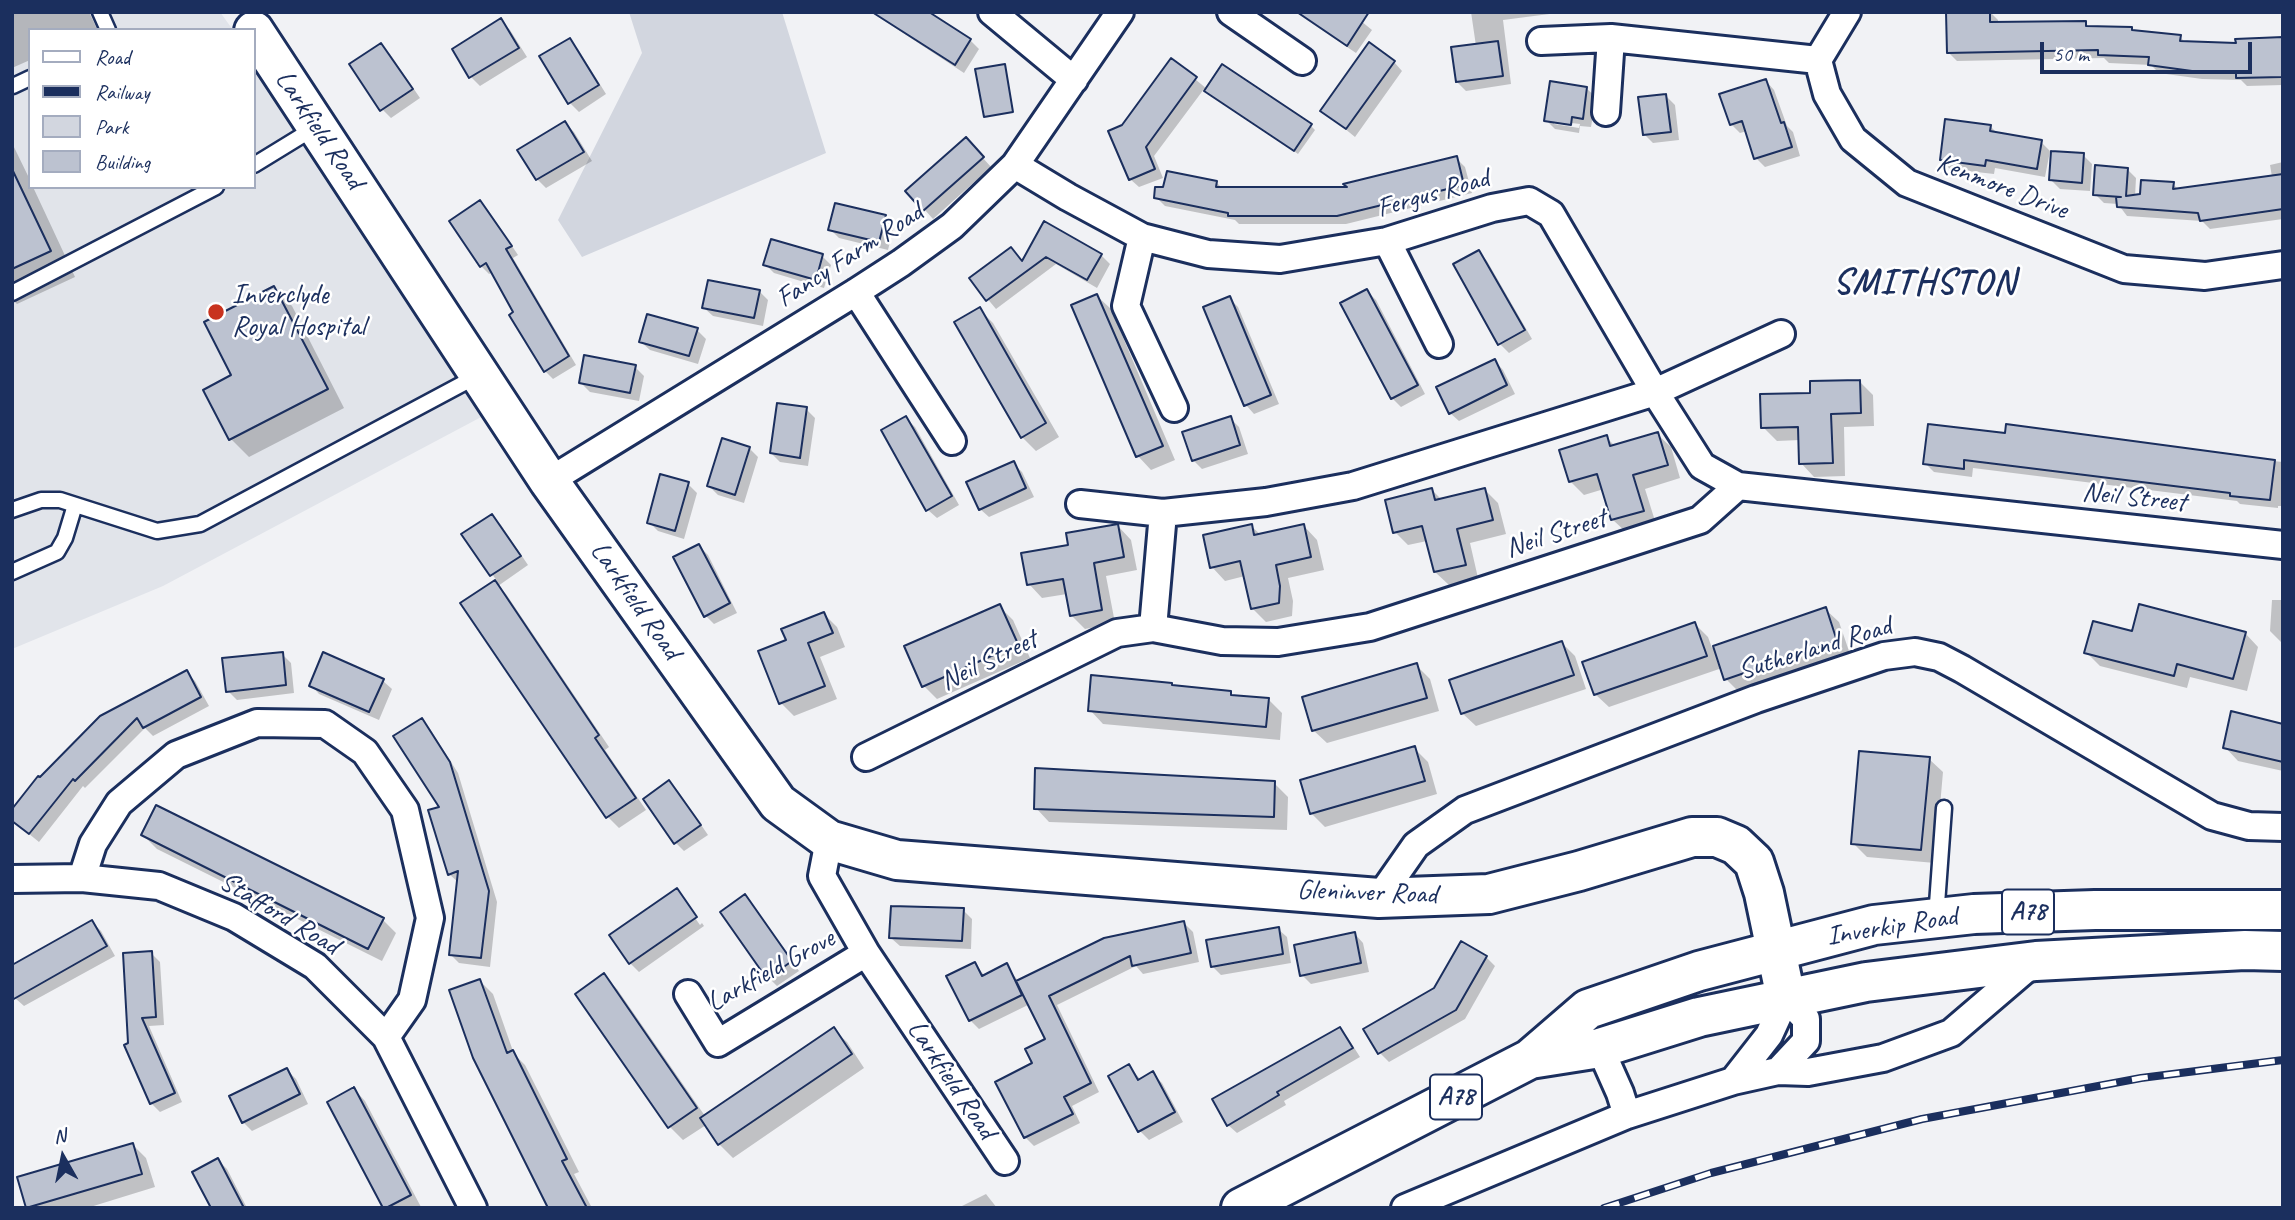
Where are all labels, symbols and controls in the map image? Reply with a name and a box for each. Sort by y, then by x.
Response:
legend [28,28,256,189]
scale bar [2043,28,2255,72]
text: 50 m [2053,41,2089,67]
text: Road [95,44,130,70]
street label: Larkfield Road [267,64,371,196]
text: Railway [95,79,149,105]
text: Park [95,114,128,140]
street label: Kenmore Drive [1932,147,2072,227]
text: Building [95,149,150,175]
street label: Fergus Road [1373,162,1493,226]
street label: Fancy Farm Road [770,196,930,316]
district label: SMITHSTON [1835,263,2015,305]
place label: Inverclyde Royal Hospital [232,279,365,345]
marker: Inverclyde Royal Hospital [206,302,226,322]
street label: Neil Street [2081,476,2187,520]
street label: Neil Street [1501,502,1611,566]
street label: Larkfield Road [582,536,688,666]
street label: Sutherland Road [1735,610,1895,688]
street label: Neil Street [935,623,1043,699]
street label: Stafford Road [213,865,345,963]
street label: Gleninver Road [1296,874,1438,912]
road number: A78 [2002,890,2054,934]
street label: Inverkip Road [1824,900,1960,954]
street label: Larkfield Grove [701,922,841,1020]
street label: Larkfield Road [899,1014,1003,1146]
road number: A78 [1430,1074,1482,1120]
north arrow [28,1122,98,1192]
text: N [52,1123,67,1149]

